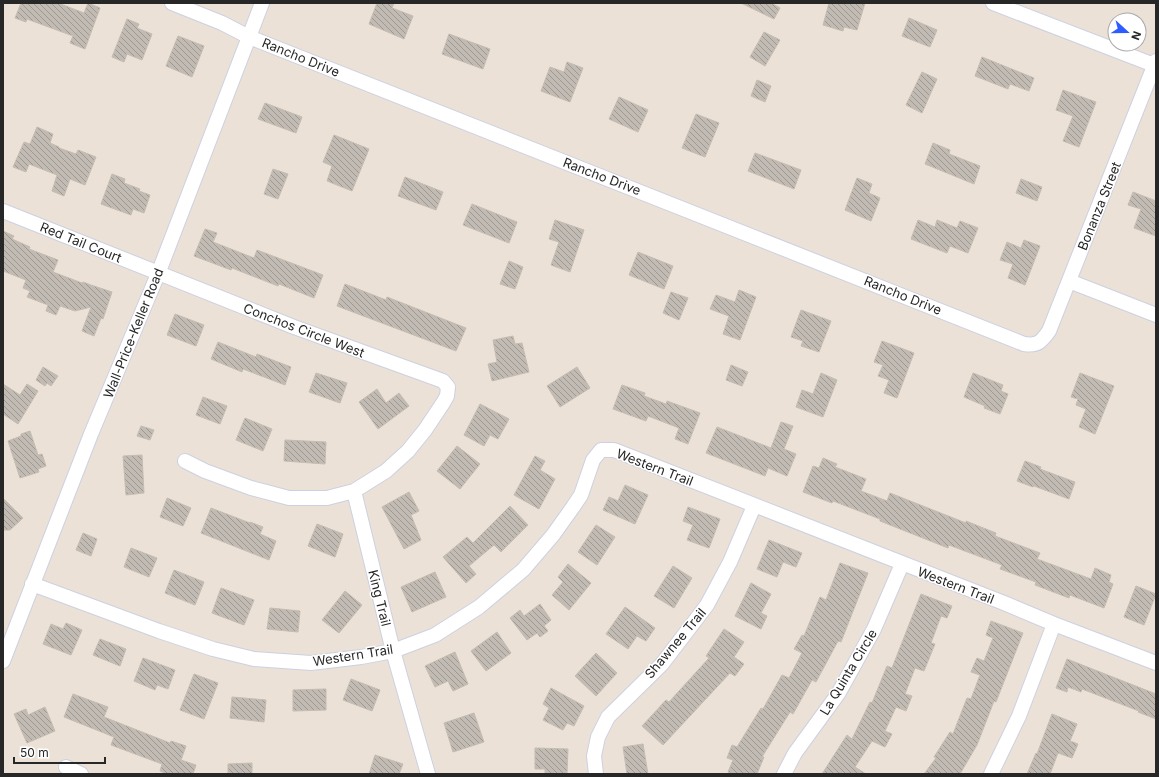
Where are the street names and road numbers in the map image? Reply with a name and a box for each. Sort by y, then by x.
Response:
street label: Rancho Drive [260,34,342,80]
street label: Rancho Drive [561,154,643,198]
street label: Bonanza Street [1074,160,1124,252]
street label: Red Tail Court [38,218,124,266]
street label: Wall-Price-Keller Road [100,266,166,400]
street label: Rancho Drive [862,272,944,318]
street label: Conchos Circle West [241,300,367,360]
street label: Western Trail [614,445,696,489]
street label: Western Trail [915,563,997,607]
street label: King Trail [365,568,395,628]
street label: Shawnee Trail [641,605,709,681]
street label: La Quinta Circle [816,626,880,718]
street label: Western Trail [312,641,394,669]

